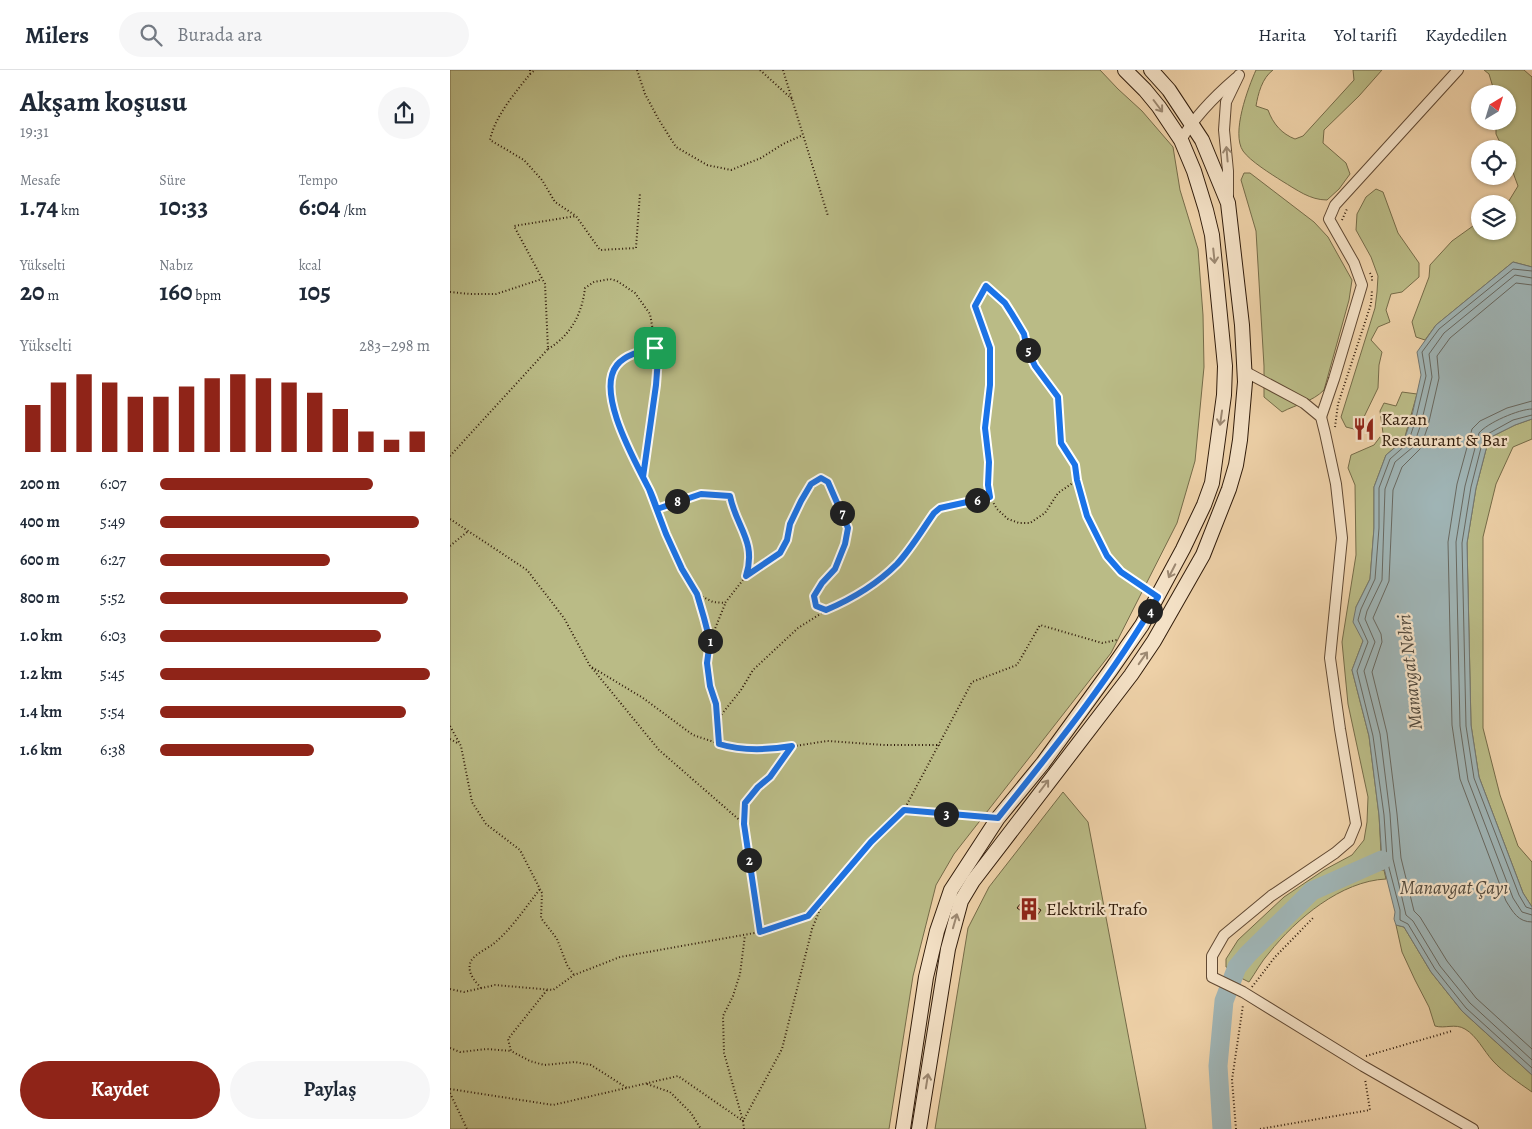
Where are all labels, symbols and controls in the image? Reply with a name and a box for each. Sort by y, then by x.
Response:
search box [119,12,469,57]
text: Milers [25,19,89,51]
icon: search [137,21,165,49]
text: Burada ara [177,22,262,48]
text: Harita [1258,23,1306,47]
text: Yol tarifi [1334,23,1397,47]
text: Kaydedilen [1425,23,1507,47]
text: Akşam koşusu [20,83,187,121]
north arrow [1471,85,1516,130]
map controls [1471,85,1516,240]
button: share [378,87,430,139]
one-way arrow [1153,99,1164,112]
text: 19:31 [20,121,49,143]
button: locate [1471,140,1516,185]
one-way arrow [1222,147,1231,163]
text: Mesafe [20,171,61,190]
text: Süre [159,171,186,190]
text: Tempo [299,171,338,190]
text: 1.74 [20,190,58,224]
text: 10:33 [159,190,208,224]
text: 6:04 [299,190,341,224]
button: layers [1471,195,1516,240]
text: km [58,201,80,220]
text: /km [341,201,367,220]
one-way arrow [1209,248,1219,264]
text: Yükselti [20,256,66,275]
text: Nabız [159,256,193,275]
text: kcal [299,256,321,275]
text: 20 [20,275,45,309]
text: 160 [159,275,193,309]
text: 105 [299,275,331,309]
text: m [45,286,59,305]
text: bpm [193,286,221,305]
pin [634,327,676,369]
icon: arrive [641,334,669,362]
text: Yükselti [20,335,72,357]
text: 283–298 m [359,335,430,357]
pin: 5 [1016,338,1040,362]
text: 5 [1026,341,1031,360]
place label: Kazan Restaurant & Bar [1381,407,1508,452]
one-way arrow [1216,410,1226,426]
restaurant icon: Kazan Restaurant & Bar [1351,416,1377,442]
text: 200 m [20,473,60,495]
text: 6:07 [100,473,126,495]
pin: 8 [664,488,690,514]
pin: 6 [964,488,990,512]
text: 6 [974,491,981,510]
text: 8 [674,492,681,511]
pin: 7 [830,500,854,526]
text: 7 [840,504,845,523]
text: 400 m [20,511,60,533]
text: 5:49 [100,511,125,533]
text: 600 m [20,549,60,571]
text: 6:27 [100,549,126,571]
one-way arrow [1167,564,1177,579]
text: 800 m [20,587,60,609]
text: 5:52 [100,587,125,609]
pin: 4 [1138,598,1162,624]
text: 4 [1147,602,1154,621]
water label: Manavgat Nehri [1391,613,1429,731]
text: 1.0 km [20,625,63,647]
text: 6:03 [100,625,126,647]
pin: 1 [698,628,722,654]
text: 1 [708,632,713,651]
one-way arrow [1138,651,1148,665]
text: 1.2 km [20,663,62,685]
text: 5:45 [100,663,125,685]
text: 1.4 km [20,701,62,723]
text: 5:54 [100,701,125,723]
text: 1.6 km [20,739,62,761]
text: 6:38 [100,739,126,761]
one-way arrow [1039,779,1049,793]
pin: 3 [934,802,958,826]
text: 3 [943,805,950,824]
pin: 2 [736,848,762,872]
text: 2 [746,851,753,870]
water label: Manavgat Çayı [1400,875,1508,901]
building icon: Elektrik Trafo [1016,896,1042,922]
place label: Elektrik Trafo [1046,897,1147,921]
one-way arrow [951,913,961,929]
button: Kaydet [20,1061,220,1119]
button: Paylaş [230,1061,430,1119]
one-way arrow [922,1073,932,1089]

